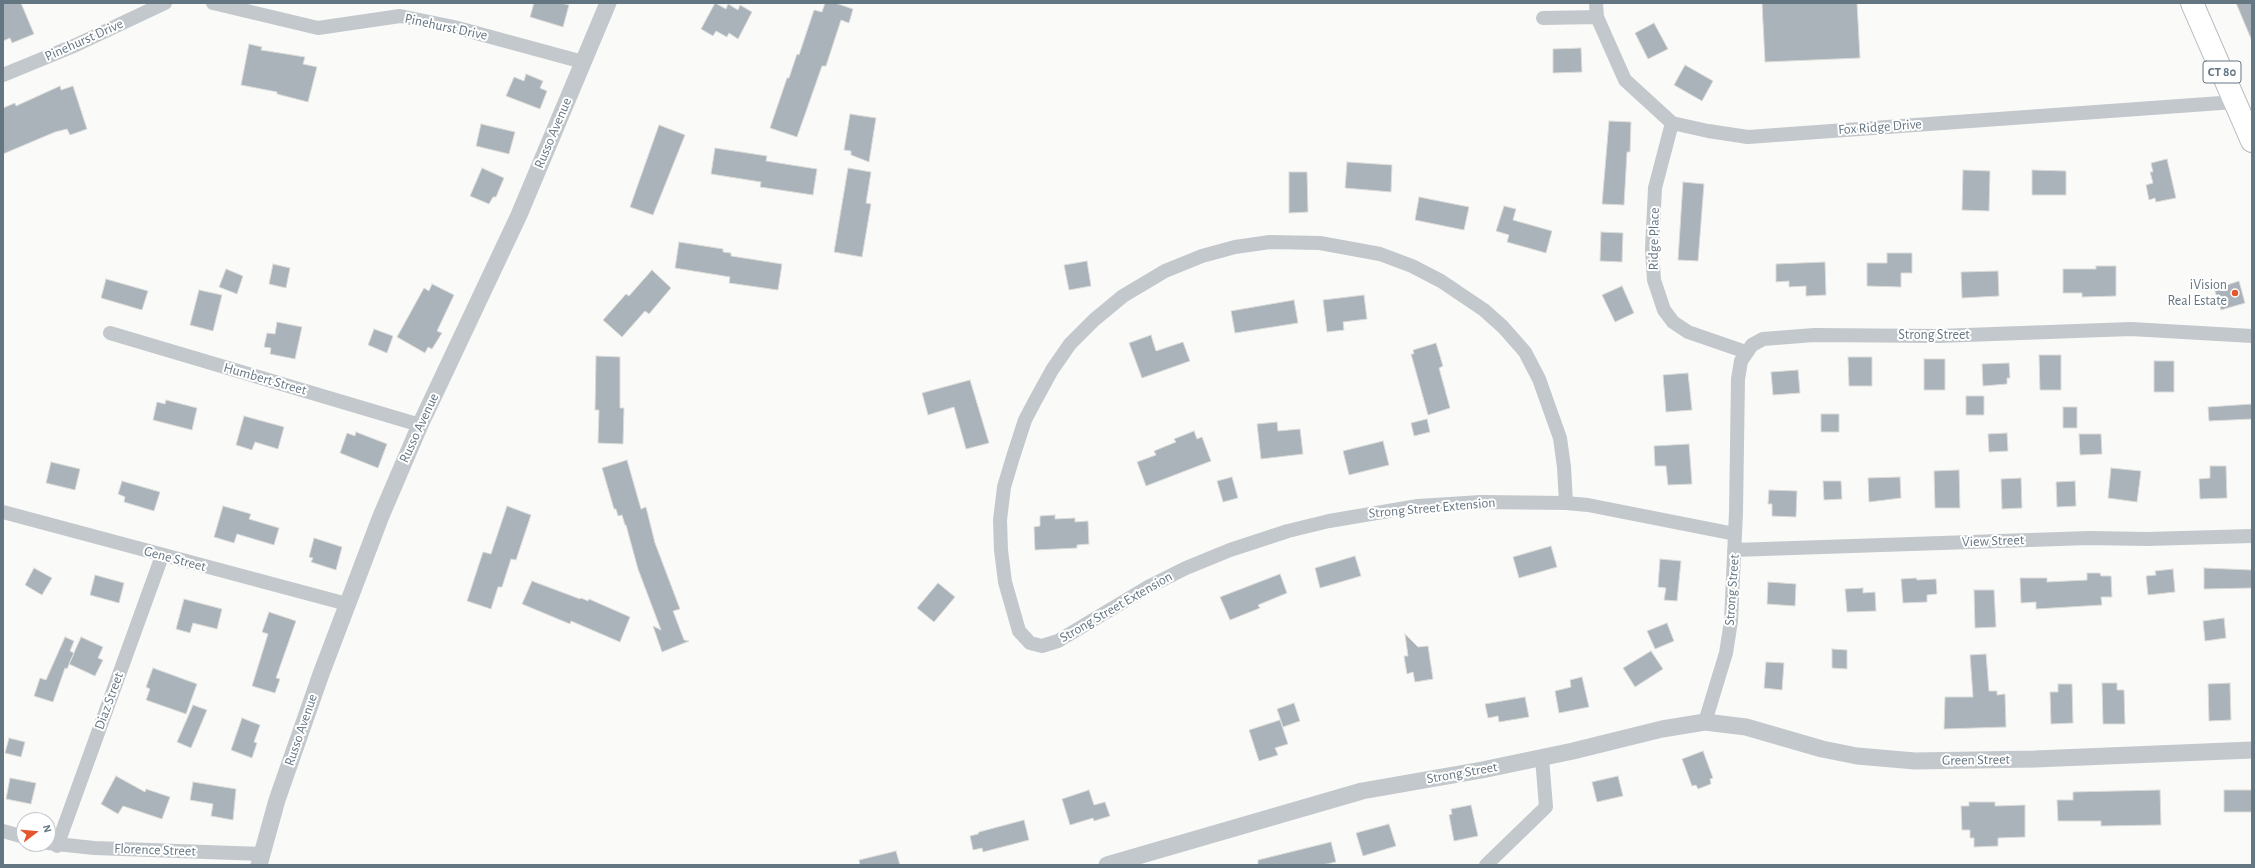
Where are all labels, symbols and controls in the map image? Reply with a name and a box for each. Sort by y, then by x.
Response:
street label: Pinehurst Drive [403,10,489,44]
street label: Pinehurst Drive [42,15,126,65]
road number: CT 80 [2203,61,2241,83]
street label: Russo Avenue [531,95,575,171]
street label: Fox Ridge Drive [1838,116,1922,138]
street label: Ridge Place [1645,207,1663,271]
place label: iVision Real Estate [2167,277,2227,310]
marker: iVision Real Estate [2230,288,2240,298]
street label: Strong Street [1898,327,1970,343]
street label: Humbert Street [222,359,308,399]
street label: Russo Avenue [396,390,442,466]
street label: Strong Street Extension [1368,494,1496,522]
street label: View Street [1962,532,2024,550]
street label: Gene Street [142,543,208,575]
street label: Strong Street [1721,554,1743,626]
street label: Strong Street Extension [1057,568,1175,646]
street label: Diaz Street [91,670,127,732]
street label: Russo Avenue [281,692,321,768]
street label: Green Street [1942,751,2010,769]
street label: Strong Street [1425,759,1499,787]
north arrow [16,812,56,852]
text: N [41,824,53,834]
street label: Florence Street [114,840,196,860]

